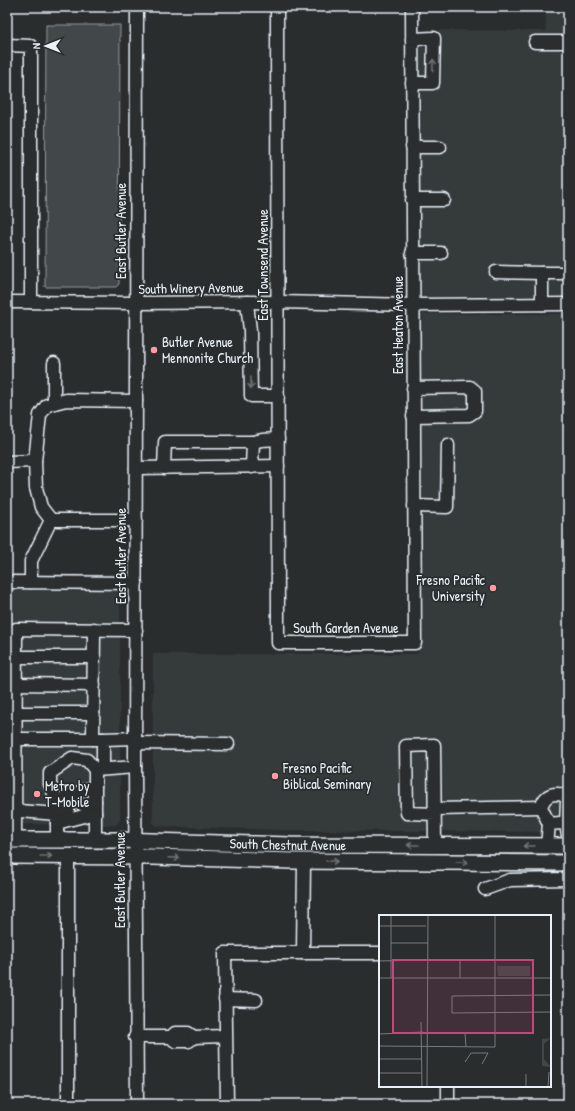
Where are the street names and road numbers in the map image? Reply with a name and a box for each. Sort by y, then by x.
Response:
street label: East Butler Avenue [111,183,130,279]
street label: East Townsend Avenue [253,209,272,321]
street label: East Heaton Avenue [388,275,407,374]
street label: South Winery Avenue [138,277,244,299]
street label: East Butler Avenue [111,508,130,604]
street label: South Garden Avenue [293,618,399,637]
street label: East Butler Avenue [110,832,129,928]
street label: South Chestnut Avenue [229,833,347,854]

